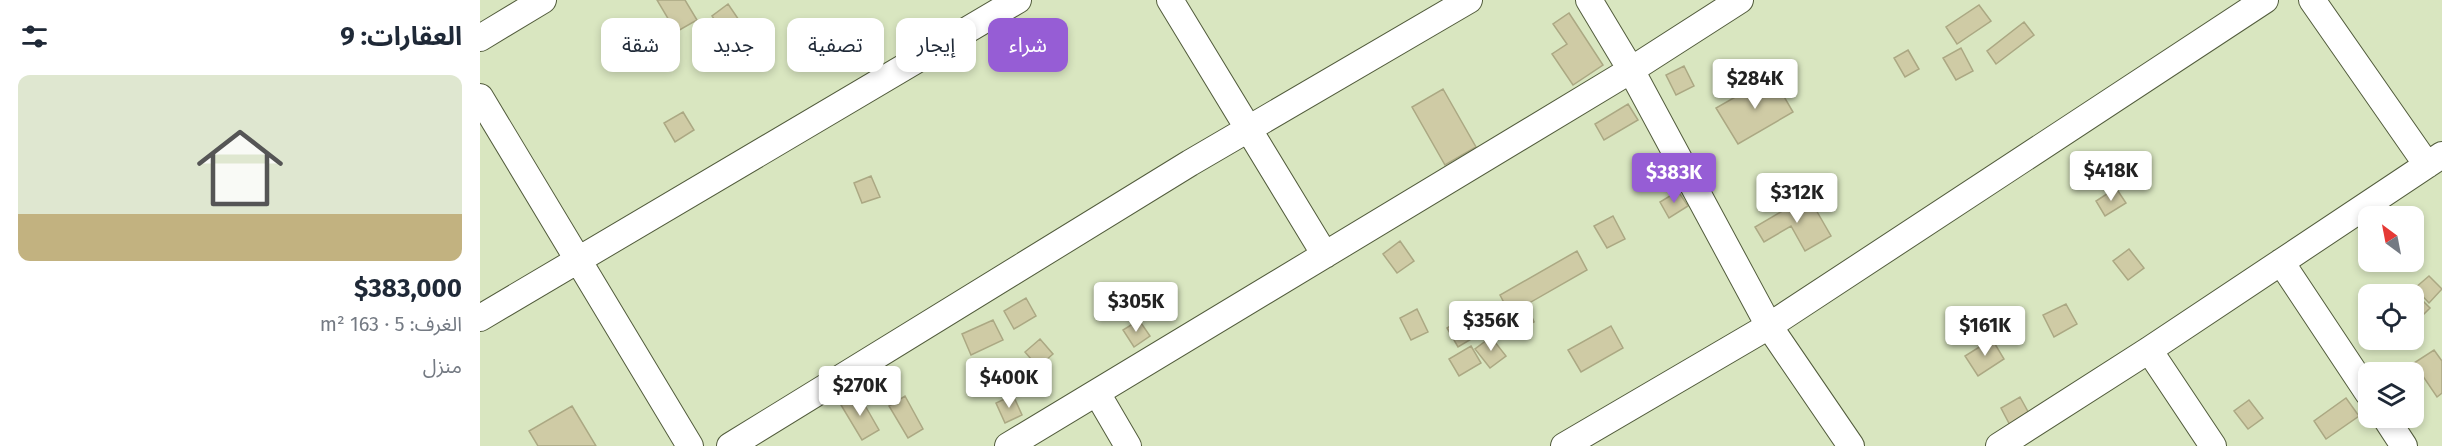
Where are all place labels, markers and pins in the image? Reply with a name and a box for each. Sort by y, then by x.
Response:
pin: $284K [1713,59,1797,110]
pin: $418K [2069,151,2153,202]
pin: $383K [1632,153,1716,204]
pin: $312K [1755,173,1839,224]
pin: $305K [1094,282,1178,333]
pin: $356K [1449,301,1533,352]
pin: $161K [1943,306,2027,357]
pin: $400K [967,358,1051,409]
pin: $270K [818,366,902,417]

